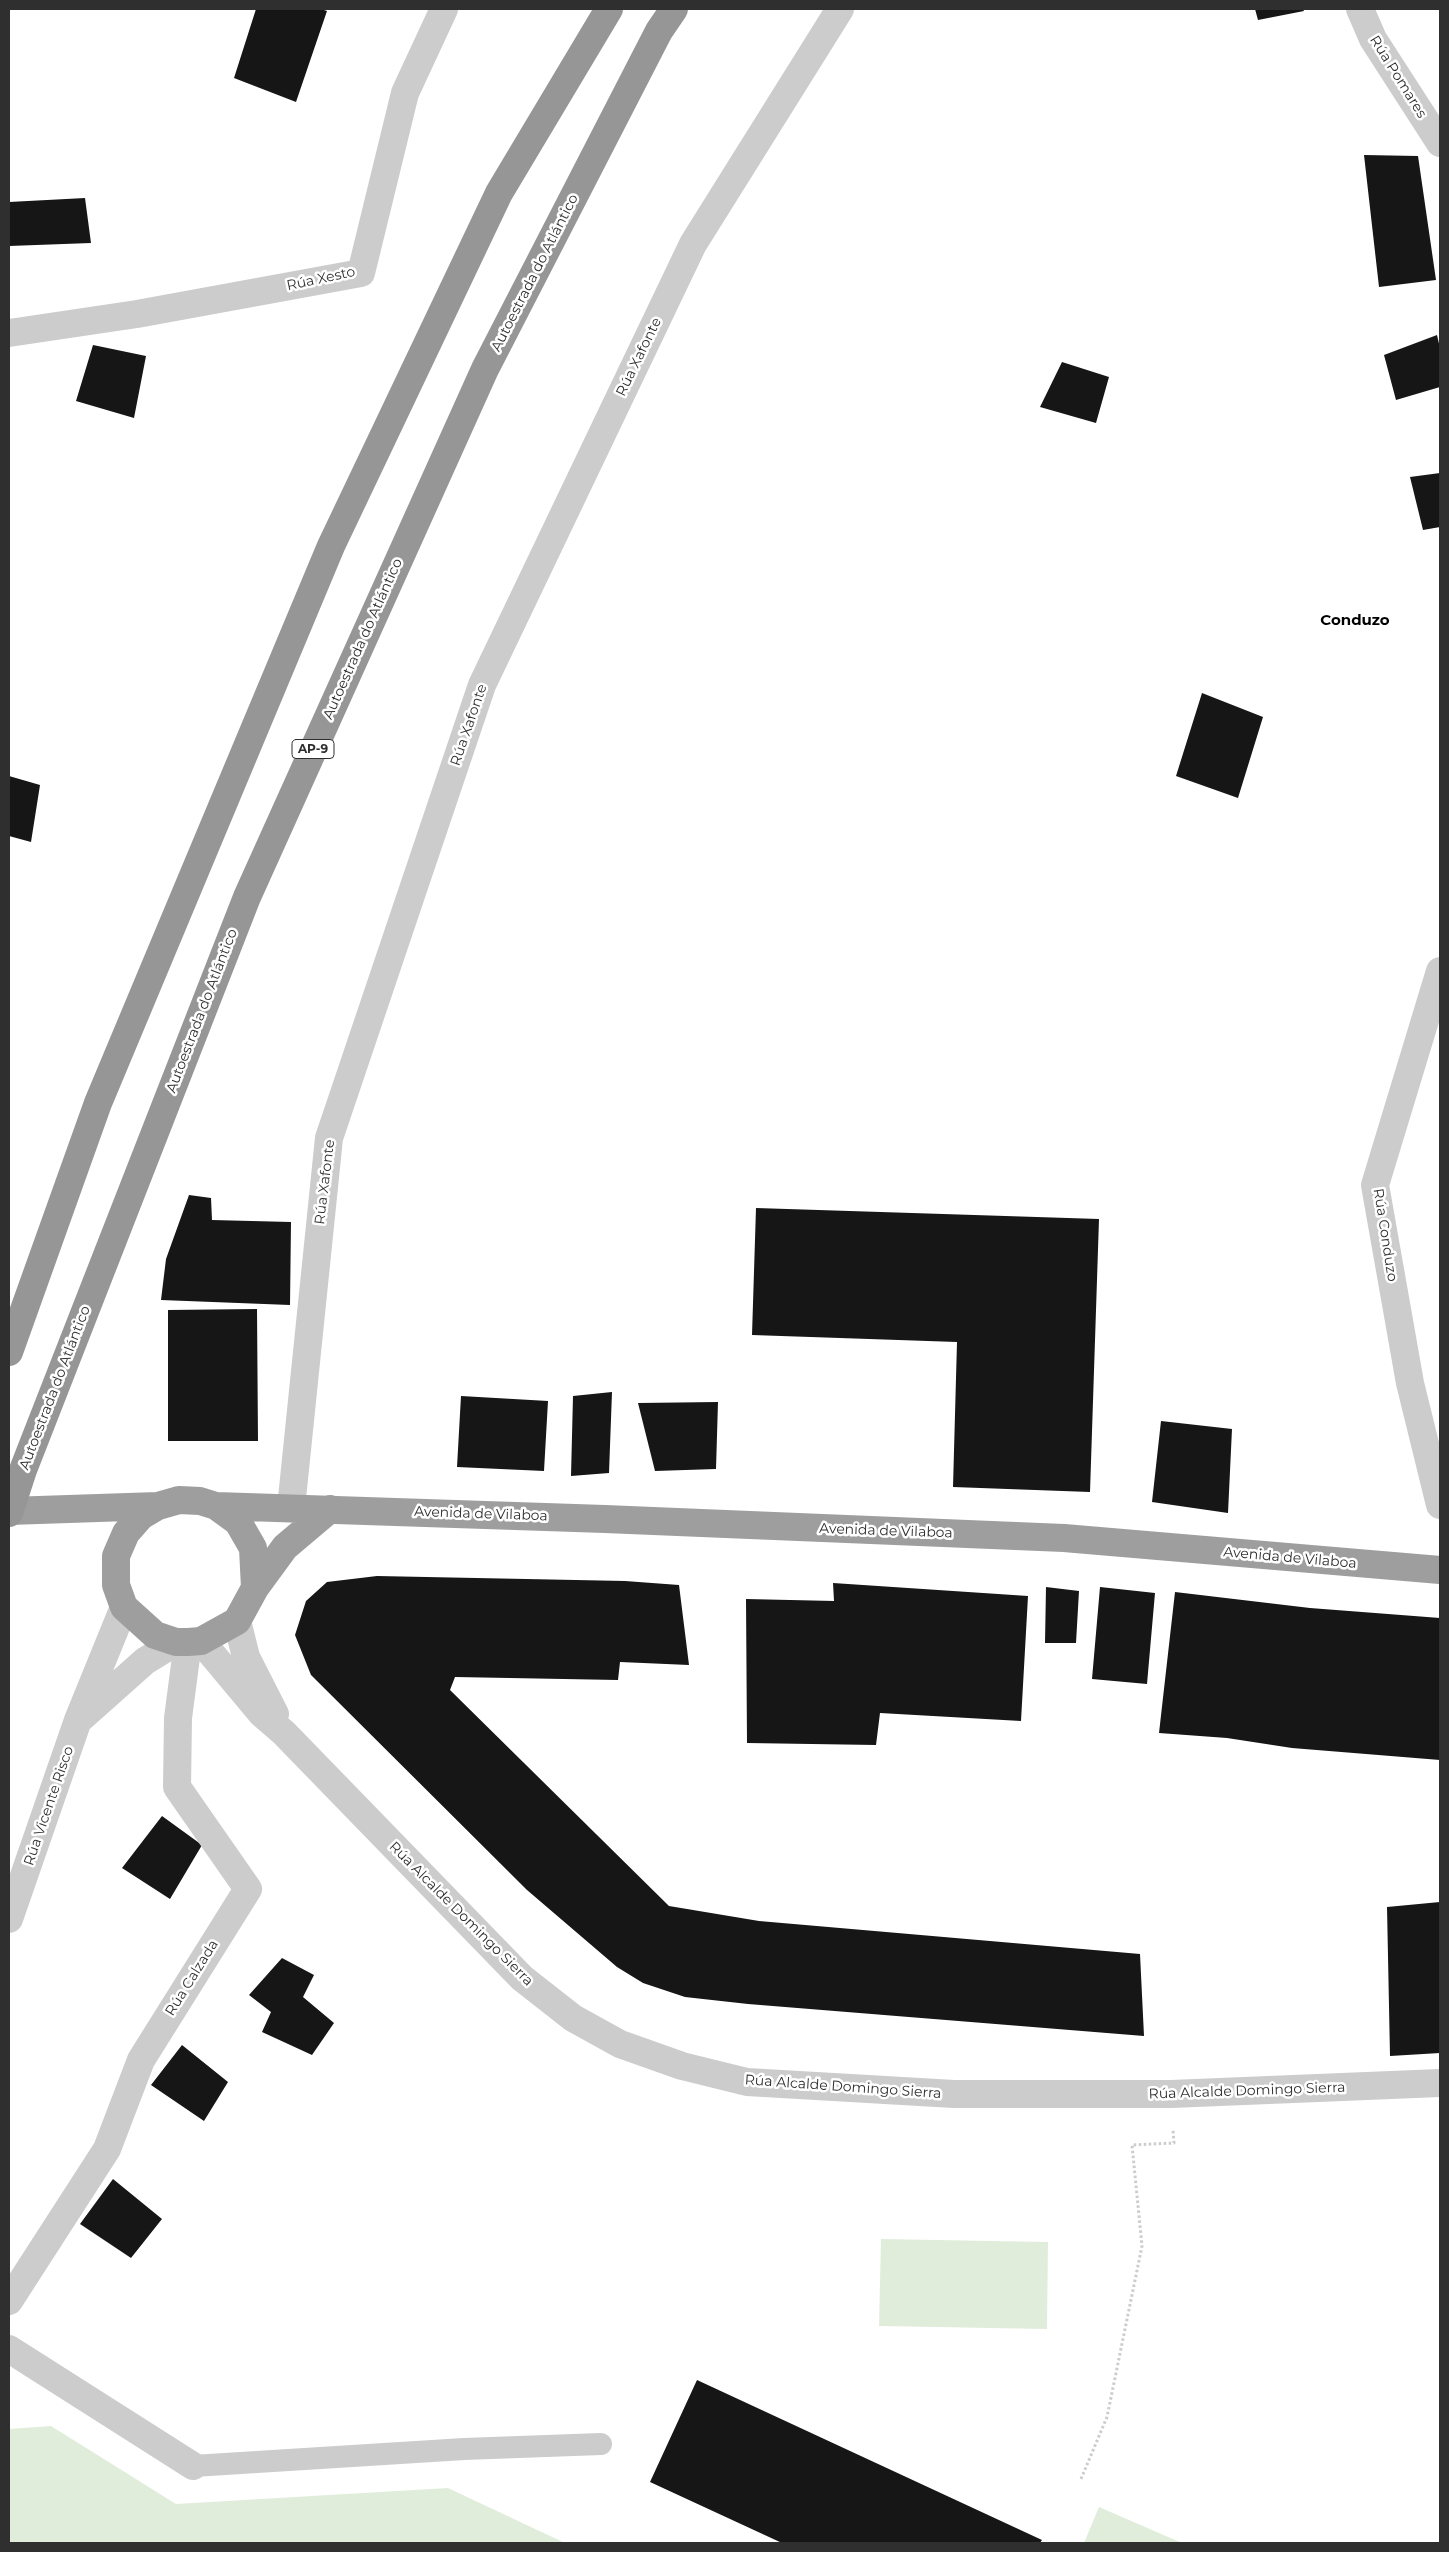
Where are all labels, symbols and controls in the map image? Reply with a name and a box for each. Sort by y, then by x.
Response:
street label: Rúa Pomares [1366,33,1430,121]
street label: Autoestrada do Atlántico [488,192,582,354]
street label: Rúa Xesto [285,264,357,294]
street label: Rúa Xafonte [613,315,665,399]
street label: Autoestrada do Atlántico [320,556,406,722]
district label: Conduzo [1320,612,1390,630]
street label: Rúa Xafonte [447,682,491,768]
road number: AP-9 [292,740,334,759]
street label: Autoestrada do Atlántico [163,927,241,1095]
street label: Rúa Xafonte [311,1139,339,1225]
street label: Rúa Conduzo [1369,1187,1401,1283]
street label: Autoestrada do Atlántico [16,1304,94,1472]
street label: Avenida de Vilaboa [414,1503,548,1525]
street label: Avenida de Vilaboa [819,1520,953,1542]
street label: Avenida de Vilaboa [1223,1544,1357,1572]
street label: Rúa Vicente Risco [21,1744,77,1868]
street label: Rúa Alcalde Domingo Sierra [385,1838,537,1990]
street label: Rúa Calzada [162,1937,222,2019]
street label: Rúa Alcalde Domingo Sierra [744,2072,942,2102]
street label: Rúa Alcalde Domingo Sierra [1148,2079,1346,2103]

